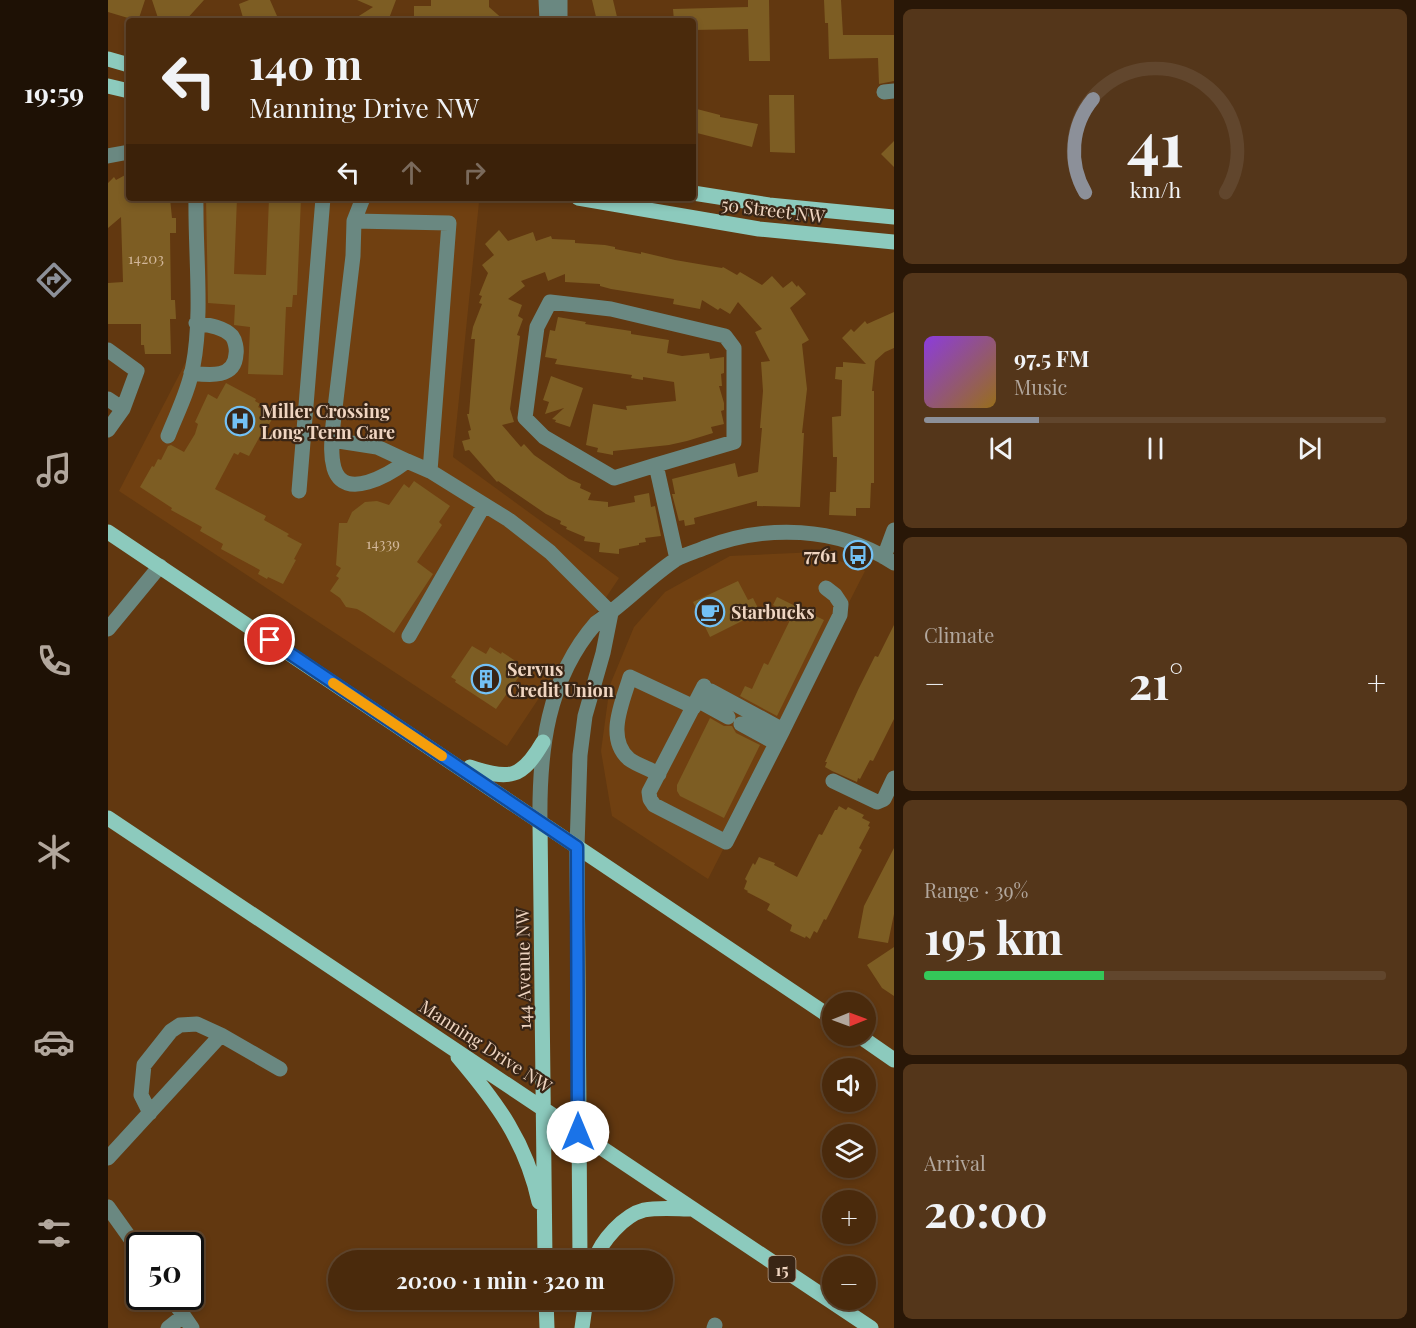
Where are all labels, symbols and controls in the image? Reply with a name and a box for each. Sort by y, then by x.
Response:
text: 140 m [249,35,362,91]
icon: left [150,42,228,120]
text: 19:59 [24,74,84,110]
text: Manning Drive NW [249,89,479,125]
text: 41 [1127,100,1183,184]
icon: left [332,156,365,189]
icon: ahead [395,156,428,189]
icon: right [458,156,491,189]
text: km/h [1129,176,1181,204]
street label: 50 Street NW [720,192,827,228]
house number: 14203 [128,248,164,268]
icon: directions [33,259,75,301]
text: 97.5 FM [1014,343,1089,373]
text: Music [1014,373,1067,400]
place label: Miller Crossing Long Term Care [261,399,395,444]
hospital icon: Miller Crossing Long Term Care [224,405,256,437]
icon: previous [985,432,1018,465]
icon: pause [1139,432,1172,465]
icon: next [1293,432,1326,465]
icon: music [33,449,75,491]
house number: 14339 [366,533,400,553]
bus stop icon: 7761 [842,539,874,571]
place label: 7761 [804,543,837,567]
cafe icon: Starbucks [694,596,726,628]
place label: Starbucks [731,600,814,624]
pin [244,614,295,665]
text: Climate [924,621,994,648]
icon: arrive [253,623,286,656]
icon: phone [33,640,75,682]
text: 21° [1129,651,1183,711]
place label: Servus Credit Union [507,657,614,702]
text: − [924,660,945,704]
text: + [1367,660,1386,704]
building icon: Servus Credit Union [470,663,502,695]
icon: climate [33,831,75,873]
text: Range · 39% [924,876,1028,903]
text: 195 km [924,906,1063,966]
street label: 144 Avenue NW [510,907,536,1030]
north arrow [822,992,876,1046]
map controls [822,992,876,1310]
street label: Manning Drive NW [415,994,557,1098]
icon: car [33,1021,75,1063]
button: sound [822,1058,876,1112]
position arrow [546,1100,610,1164]
button: layers [822,1124,876,1178]
text: Arrival [924,1149,986,1176]
text: 20:00 [924,1179,1048,1239]
button: + [822,1190,876,1244]
icon: filters [33,1212,75,1254]
speed limit sign: 50 [126,1232,204,1310]
road number: 15 [768,1256,796,1282]
button: − [822,1256,876,1310]
text: 20:00 · 1 min · 320 m [396,1265,605,1295]

